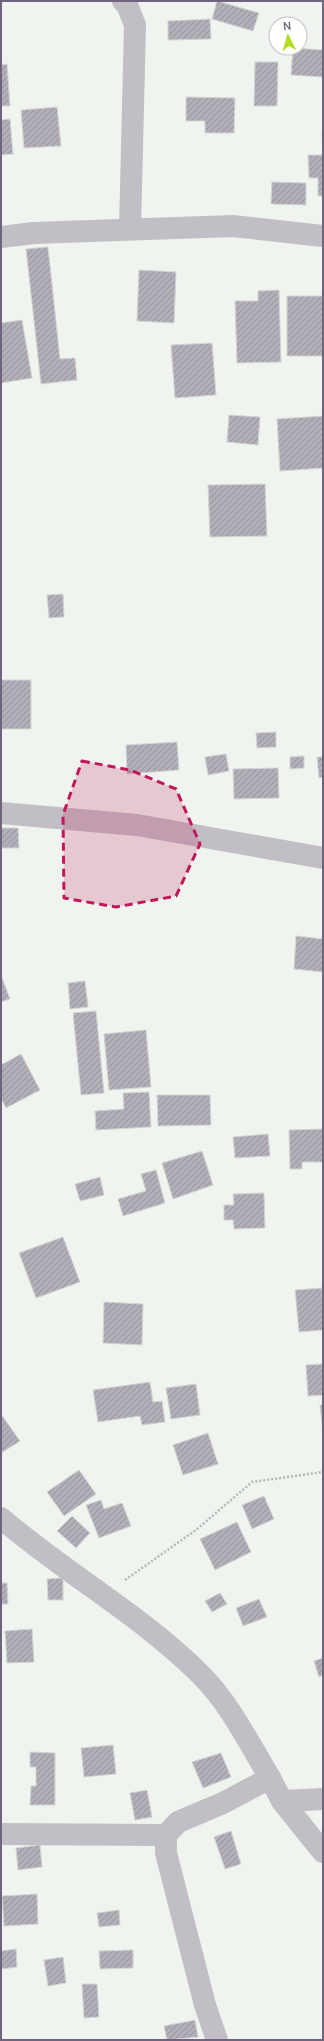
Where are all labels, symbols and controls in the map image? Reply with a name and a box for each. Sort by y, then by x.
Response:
north arrow [268,16,308,56]
text: N [282,18,292,33]

